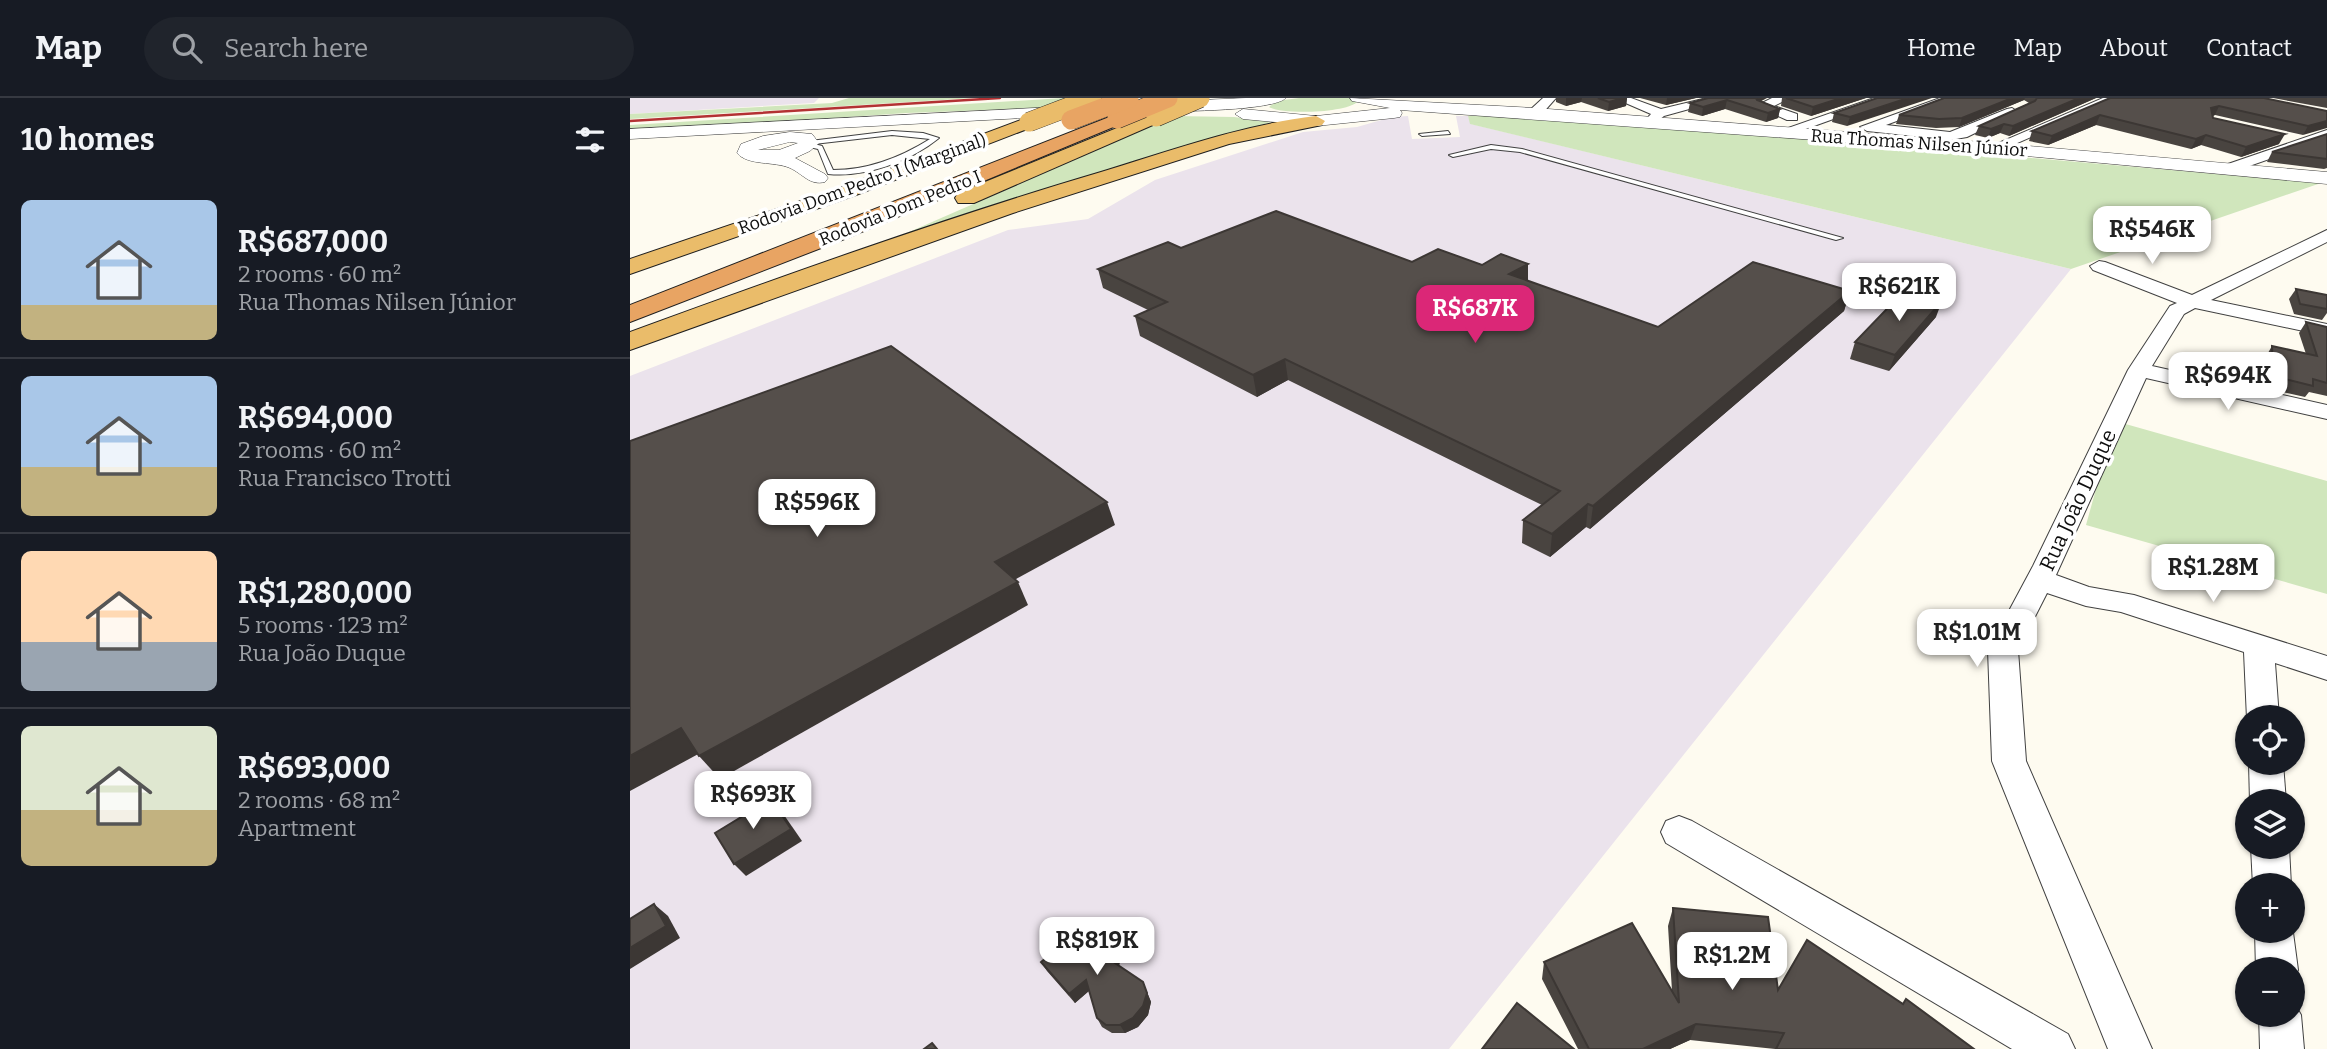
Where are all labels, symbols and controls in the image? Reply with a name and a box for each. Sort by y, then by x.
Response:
search box [144,17,634,80]
text: Map [35,28,102,68]
icon: search [168,29,206,67]
text: Search here [224,33,368,64]
text: Home [1907,34,1976,62]
text: Map [2014,34,2062,62]
text: About [2100,34,2168,62]
text: Contact [2206,34,2292,62]
icon: filters [571,121,609,159]
text: 10 homes [21,122,155,158]
street label: Rua Thomas Nilsen Júnior [1810,124,2028,162]
street label: Rodovia Dom Pedro I (Marginal) [735,129,989,239]
street label: Rodovia Dom Pedro I [816,166,984,250]
pin: R$546K [2095,206,2209,266]
text: R$546K [2109,215,2195,243]
text: R$687,000 [238,224,388,260]
icon: home [77,228,161,312]
text: 2 rooms · 60 m² [238,260,401,288]
pin: R$621K [1842,264,1956,323]
text: R$621K [1858,272,1940,300]
pin: R$687K [1418,286,1532,345]
text: Rua Thomas Nilsen Júnior [238,288,516,316]
text: R$687K [1432,294,1518,322]
pin: R$694K [2171,352,2285,412]
text: R$694K [2184,361,2272,389]
text: R$694,000 [238,400,393,436]
icon: home [77,404,161,488]
street label: Rua João Duque [2034,425,2122,575]
text: 2 rooms · 60 m² [238,436,401,464]
text: Rua Francisco Trotti [238,464,451,492]
pin: R$596K [760,480,874,539]
text: R$596K [774,488,860,516]
pin: R$1.28M [2148,545,2278,604]
text: R$1.28M [2167,553,2259,581]
text: R$1,280,000 [238,575,412,611]
icon: home [77,579,161,663]
pin: R$1.01M [1912,610,2042,669]
text: 5 rooms · 123 m² [238,611,408,639]
text: R$1.01M [1933,618,2021,646]
text: Rua João Duque [238,639,406,667]
map controls [2235,705,2305,1027]
button: locate [2235,705,2305,775]
text: R$693,000 [238,750,390,786]
icon: home [77,754,161,838]
pin: R$693K [696,772,810,831]
text: R$693K [710,780,796,808]
text: 2 rooms · 68 m² [238,786,400,814]
button: layers [2235,789,2305,859]
text: Apartment [238,814,356,842]
button: + [2235,873,2305,943]
pin: R$819K [1040,918,1154,977]
text: R$819K [1055,926,1139,954]
pin: R$1.2M [1675,932,1789,992]
text: R$1.2M [1693,941,1771,969]
button: − [2235,957,2305,1027]

